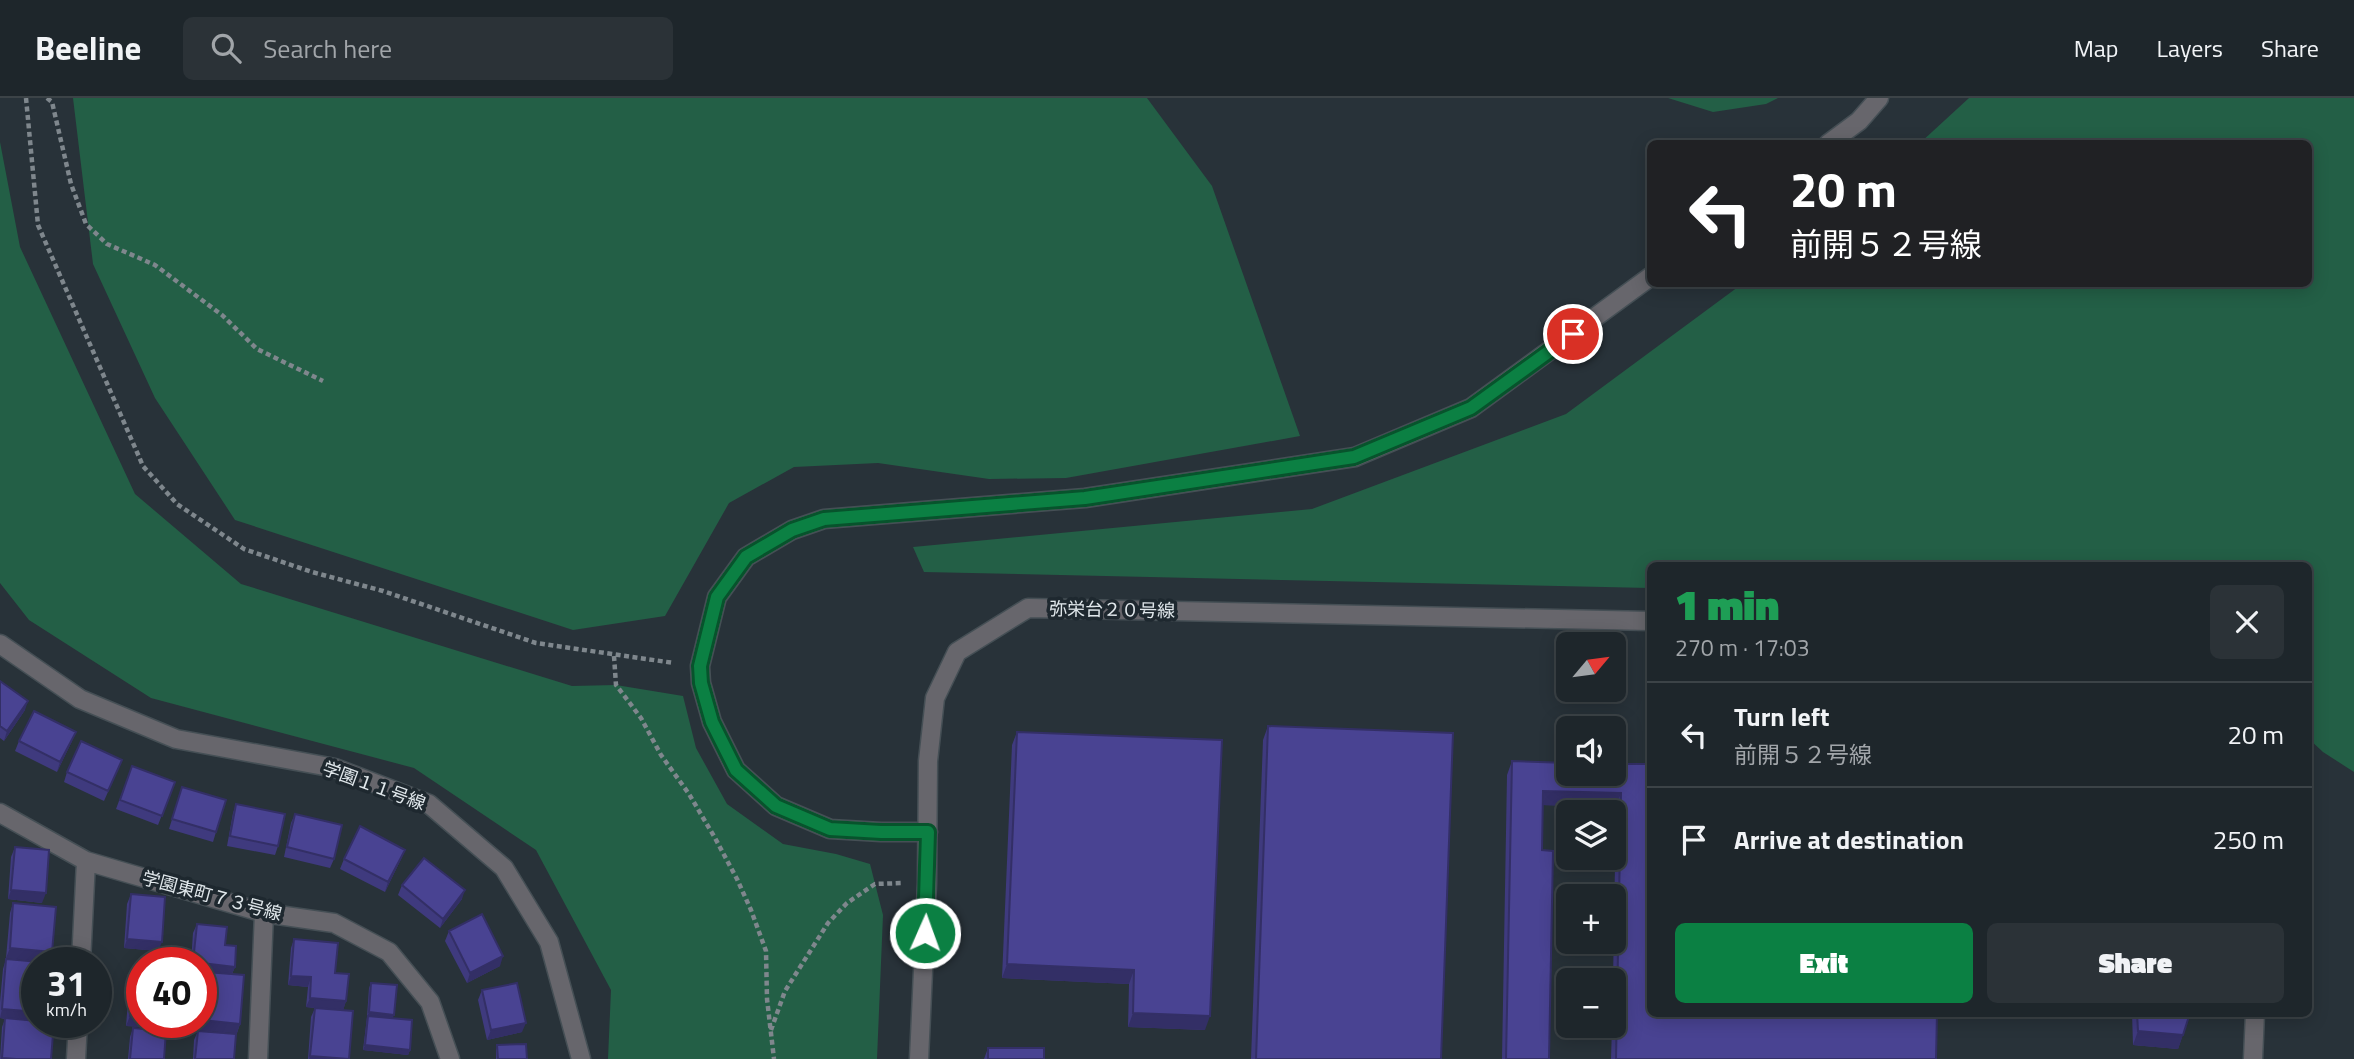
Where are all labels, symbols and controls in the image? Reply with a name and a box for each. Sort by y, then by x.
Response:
search box [183,17,673,80]
text: Beeline [35,23,141,73]
icon: search [207,29,245,67]
text: Search here [263,29,392,68]
text: Map [2074,30,2119,66]
text: Layers [2157,30,2223,66]
text: Share [2261,30,2319,66]
text: 20 m [1790,151,1897,226]
icon: left [1675,168,1766,259]
text: 前開５２号線 [1790,220,1982,268]
pin [1543,304,1603,364]
icon: arrive [1554,315,1592,353]
text: 1 min [1675,572,1779,636]
button: close [2210,585,2284,659]
street label: 弥栄台２０号線 [1049,595,1175,624]
text: 270 m · 17:03 [1675,630,1810,665]
north arrow [1556,632,1626,702]
map controls [1556,632,1626,1038]
text: Turn left [1734,697,1829,736]
text: 20 m [2227,715,2284,754]
button: sound [1556,716,1626,786]
icon: left [1675,716,1713,754]
text: 前開５２号線 [1734,737,1872,772]
street label: 学園１１号線 [319,754,430,817]
button: layers [1556,800,1626,870]
text: Arrive at destination [1734,820,1964,859]
text: 250 m [2213,820,2284,859]
icon: arrive [1675,821,1713,859]
street label: 学園東町７３号線 [139,864,285,927]
button: + [1556,884,1626,954]
position arrow [888,896,962,970]
button: Exit [1675,923,1973,1003]
button: Share [1987,923,2284,1003]
speed limit sign: 40 [126,947,217,1038]
text: 31 [47,956,86,1010]
button: − [1556,968,1626,1038]
text: km/h [46,996,87,1023]

